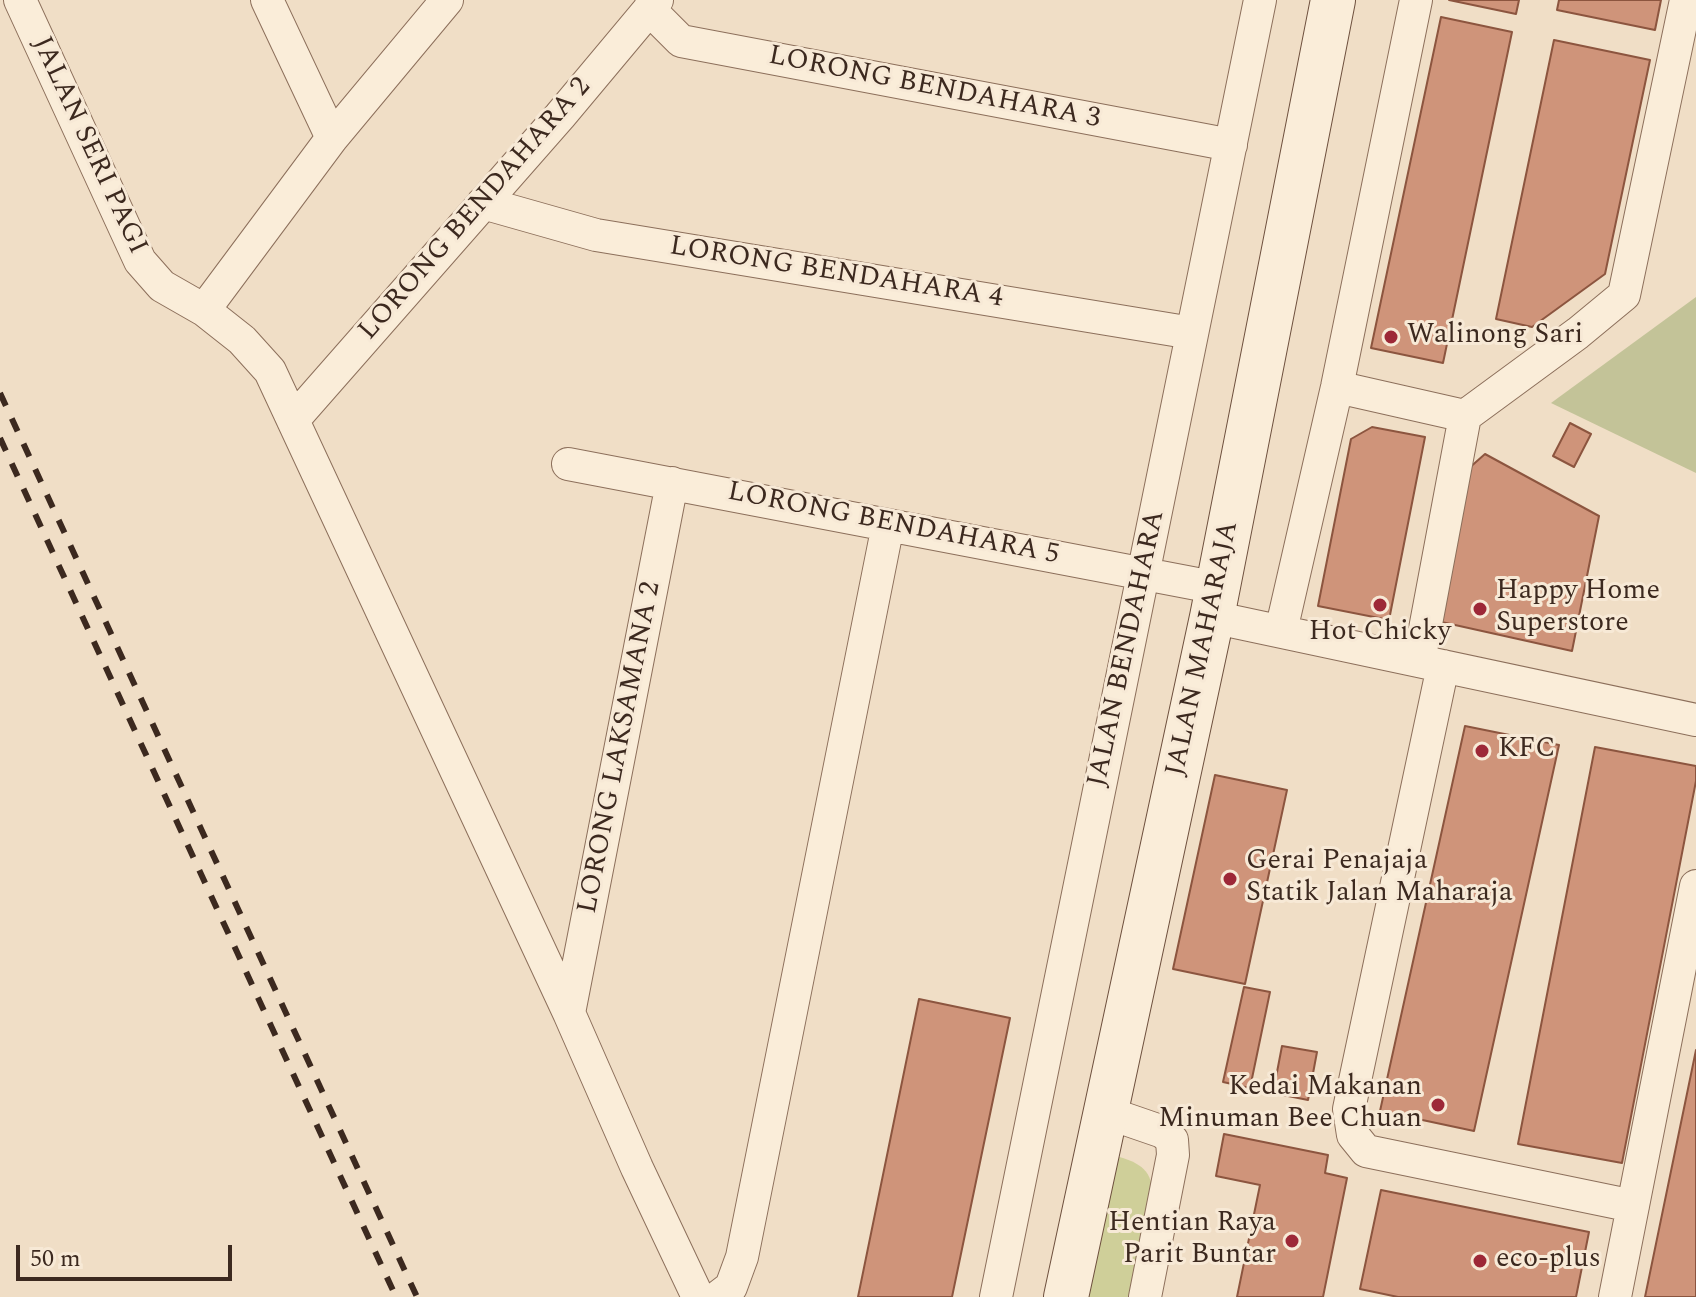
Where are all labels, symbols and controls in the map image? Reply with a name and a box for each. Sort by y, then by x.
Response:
street label: JALAN SERI PAGI [23,32,153,260]
street label: LORONG BENDAHARA 3 [765,40,1103,138]
street label: LORONG BENDAHARA 2 [353,72,599,348]
street label: LORONG BENDAHARA 4 [667,231,1005,317]
place label: Walinong Sari [1407,320,1583,354]
marker: Walinong Sari [1382,328,1400,346]
street label: LORONG BENDAHARA 5 [724,476,1062,574]
street label: JALAN BENDAHARA [1082,508,1174,790]
street label: JALAN MAHARAJA [1161,518,1247,780]
place label: Happy Home Superstore [1496,576,1660,642]
street label: LORONG LAKSAMANA 2 [572,579,670,917]
marker: Hot Chicky [1371,596,1389,614]
marker: Happy Home Superstore [1471,600,1489,618]
place label: Hot Chicky [1309,617,1451,651]
place label: KFC [1498,734,1556,768]
marker: KFC [1473,742,1491,760]
place label: Gerai Penajaja Statik Jalan Maharaja [1246,846,1513,912]
marker: Gerai Penajaja Statik Jalan Maharaja [1221,870,1239,888]
place label: Kedai Makanan Minuman Bee Chuan [1158,1072,1422,1138]
marker: Kedai Makanan Minuman Bee Chuan [1429,1096,1447,1114]
place label: Hentian Raya Parit Buntar [1108,1208,1276,1274]
scale bar [20,1229,236,1279]
marker: Hentian Raya Parit Buntar [1283,1232,1301,1250]
text: 50 m [30,1241,81,1277]
place label: eco-plus [1496,1244,1601,1278]
marker: eco-plus [1471,1252,1489,1270]

